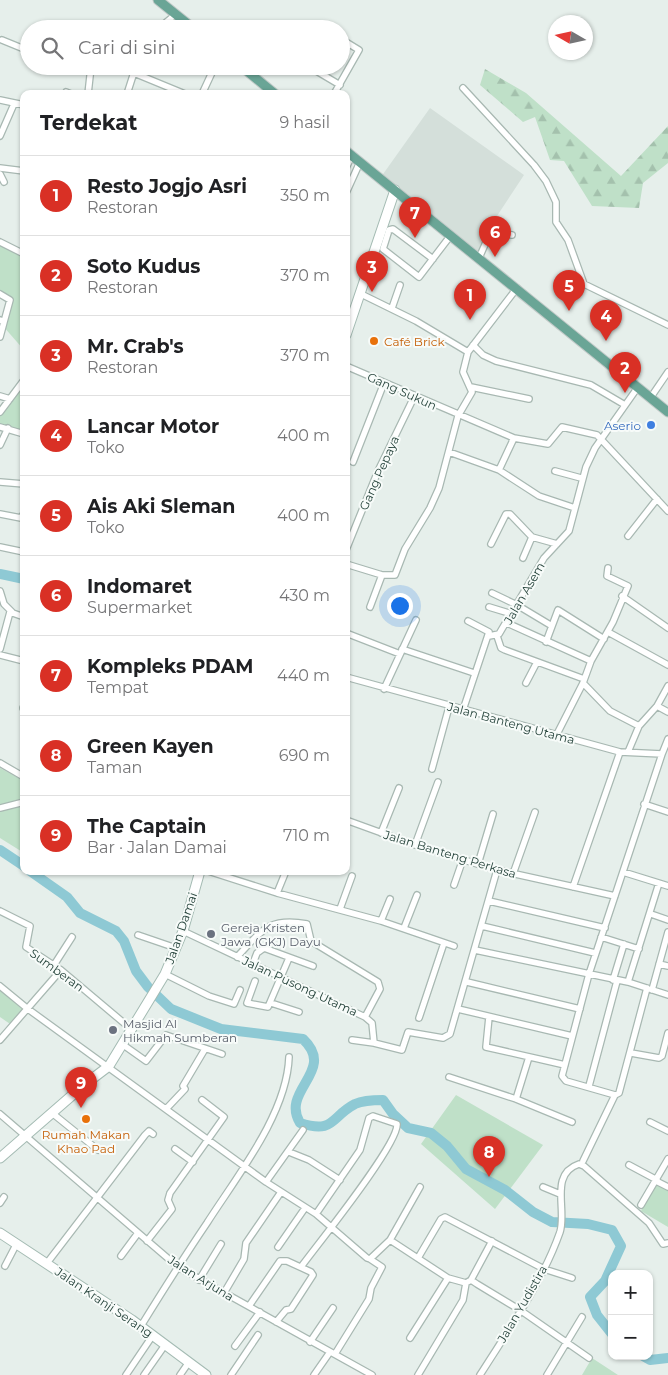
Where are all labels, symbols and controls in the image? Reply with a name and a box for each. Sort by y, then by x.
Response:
north arrow [548,15,593,60]
search box [20,20,350,75]
icon: search [38,34,66,62]
text: Cari di sini [78,36,175,59]
text: Terdekat [40,110,137,135]
text: 9 hasil [279,113,330,132]
text: Resto Jogjo Asri [87,175,247,198]
text: 1 [53,186,59,205]
text: 350 m [280,186,330,205]
pin: 7 [399,197,431,238]
text: Restoran [87,198,158,217]
pin: 6 [479,216,511,257]
pin: 3 [356,251,388,292]
text: Soto Kudus [87,255,200,278]
text: 2 [51,266,61,285]
text: 370 m [280,266,330,285]
pin: 5 [553,270,585,311]
text: Restoran [87,278,158,297]
pin: 1 [454,279,486,320]
pin: 4 [590,300,622,341]
place label: Café Brick [384,334,446,349]
text: Mr. Crab's [87,335,184,358]
marker: Café Brick [368,335,380,347]
text: 3 [51,346,61,365]
text: 370 m [280,346,330,365]
pin: 2 [609,352,641,393]
text: Restoran [87,358,158,377]
street label: Gang Sukun [365,369,439,413]
text: Lancar Motor [87,415,219,438]
place label: Aserio [604,418,641,433]
marker: Aserio [645,419,657,431]
text: 4 [50,426,62,445]
text: 400 m [277,426,330,445]
street label: Gang Pepaya [356,433,402,513]
text: Toko [87,438,125,457]
text: Ais Aki Sleman [87,495,235,518]
text: 5 [51,506,61,525]
text: 400 m [277,506,330,525]
text: Toko [87,518,125,537]
street label: Jalan Asem [500,559,548,628]
text: Indomaret [87,575,192,598]
text: 6 [51,586,61,605]
text: 430 m [279,586,330,605]
your location [387,593,413,619]
text: Supermarket [87,598,193,617]
text: Kompleks PDAM [87,655,253,678]
text: 7 [51,666,61,685]
text: 440 m [277,666,330,685]
text: Tempat [87,678,149,697]
street label: Jalan Banteng Utama [445,699,576,747]
text: Green Kayen [87,735,214,758]
text: 8 [51,746,61,765]
text: 690 m [279,746,330,765]
text: Taman [87,758,142,777]
text: The Captain [87,815,206,838]
text: 9 [51,826,61,845]
text: 710 m [283,826,330,845]
street label: Jalan Banteng Perkasa [381,826,518,881]
text: Bar · Jalan Damai [87,838,227,857]
street label: Jalan Damai [161,890,200,967]
place label: Gereja Kristen Jawa (GKJ) Dayu [220,920,321,949]
marker: Gereja Kristen Jawa (GKJ) Dayu [205,928,217,940]
street label: Sumberan [27,945,87,995]
street label: Jalan Pusong Utama [239,952,360,1019]
place label: Masjid Al Hikmah Sumberan [123,1016,237,1045]
marker: Masjid Al Hikmah Sumberan [107,1024,119,1036]
pin: 9 [65,1067,97,1108]
marker: Rumah Makan Khao Pad [80,1113,92,1125]
place label: Rumah Makan Khao Pad [42,1127,130,1156]
pin: 8 [473,1136,505,1177]
street label: Jalan Arjuna [165,1251,237,1304]
street label: Jalan Kranji Serang [51,1263,156,1340]
street label: Jalan Yudistira [493,1263,550,1346]
map controls [608,1270,653,1360]
button: + [608,1270,653,1315]
button: − [608,1315,653,1360]

